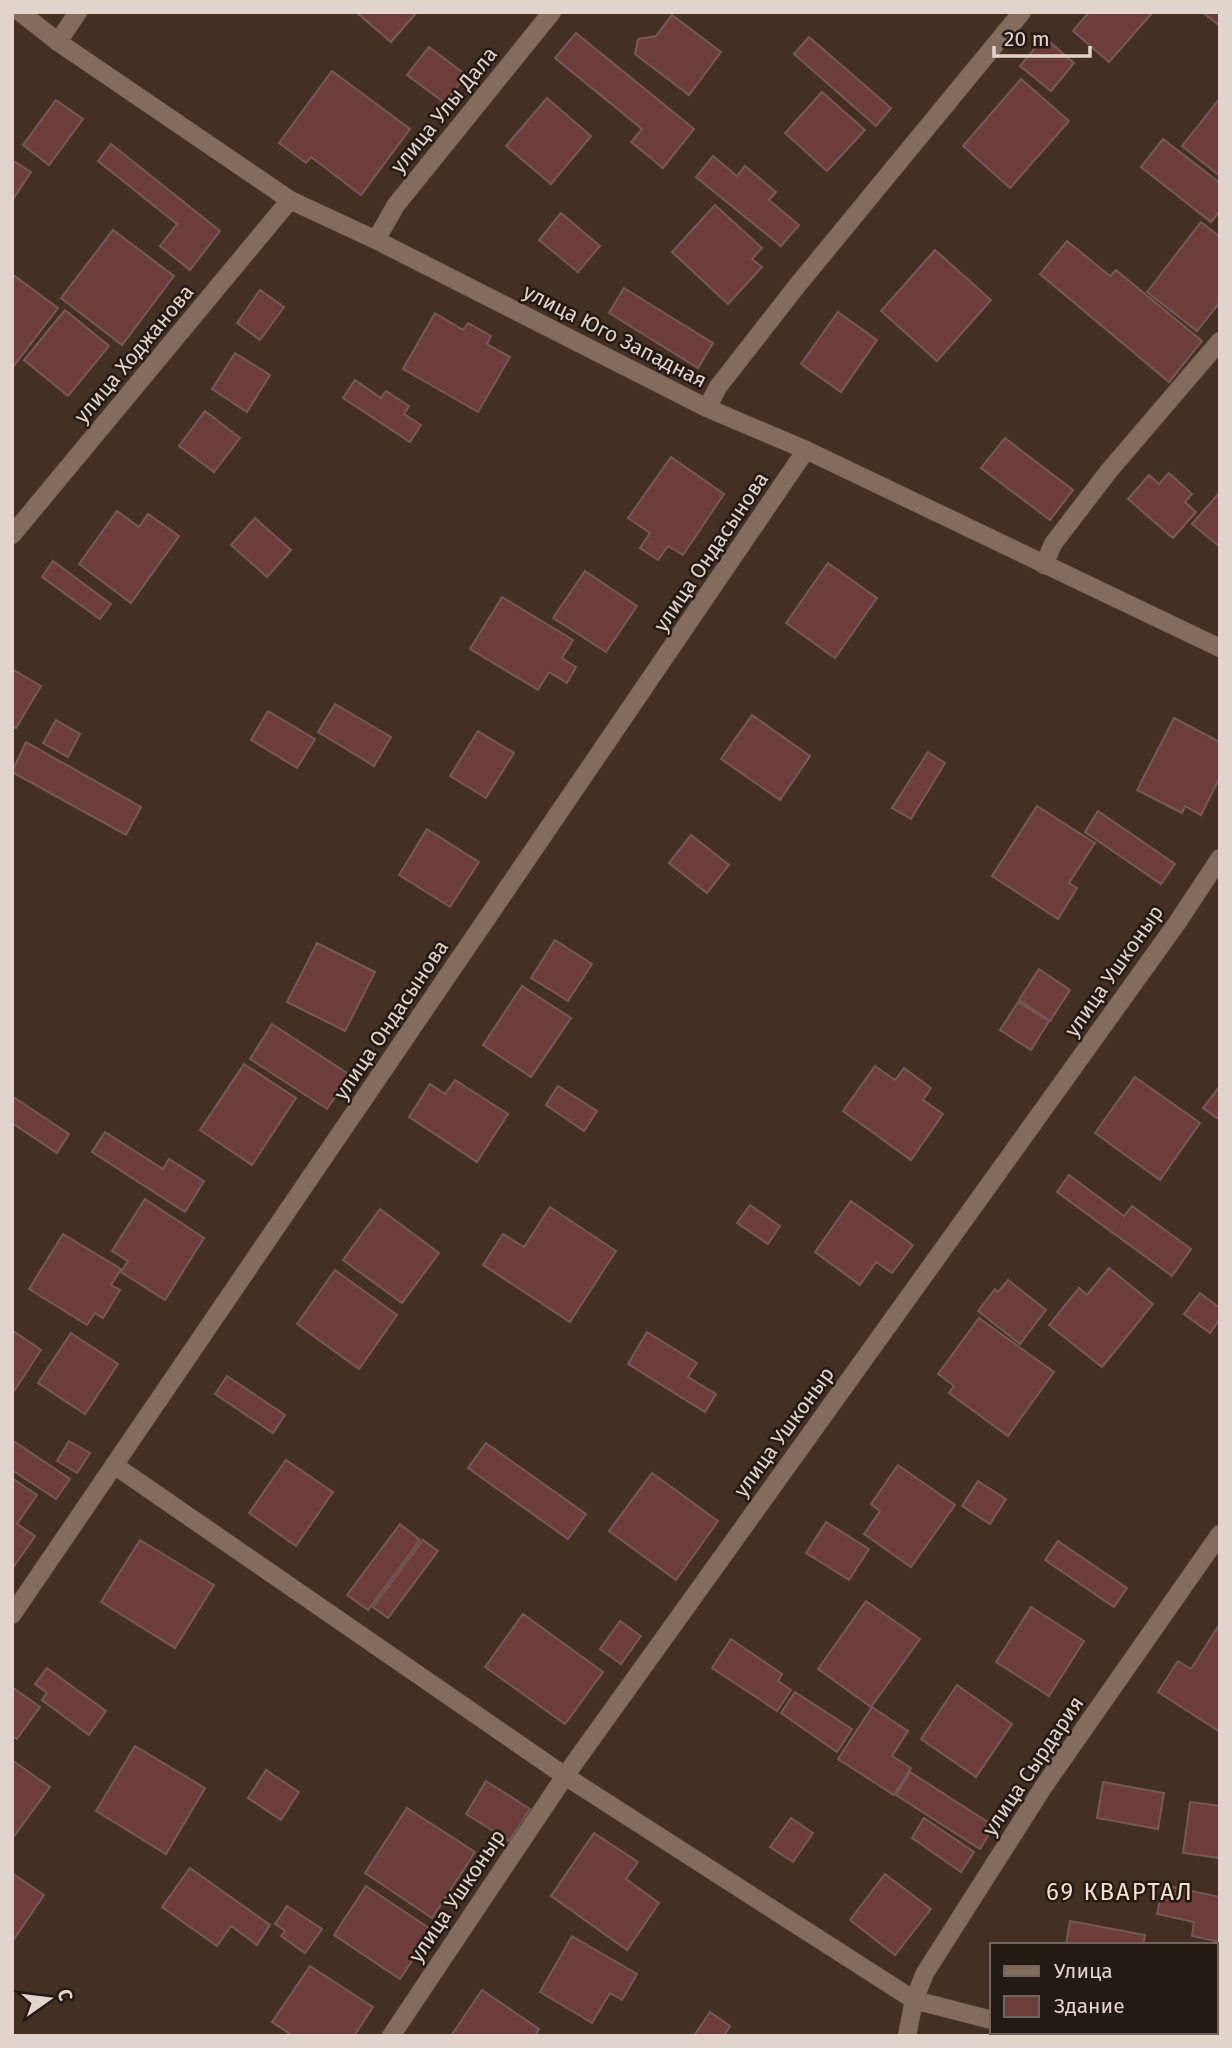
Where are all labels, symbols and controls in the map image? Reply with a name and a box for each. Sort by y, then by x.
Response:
scale bar [994,14,1090,58]
text: 20 m [1004,26,1050,52]
street label: улица Улы Дала [385,42,503,178]
street label: улица Юго Западная [519,278,711,394]
street label: улица Ходжанова [68,279,200,429]
street label: улица Ондасынова [648,467,774,637]
street label: улица Ушконыр [1059,900,1169,1042]
street label: улица Ондасынова [328,935,454,1105]
street label: улица Ушконыр [728,1362,840,1502]
street label: улица Сырдария [977,1691,1089,1841]
street label: улица Ушконыр [403,1825,511,1967]
district label: 69 КВАРТАЛ [1046,1878,1194,1906]
legend [990,1943,1218,2034]
text: Улица [1054,1958,1113,1984]
north arrow [14,1964,84,2034]
text: С [53,1987,78,2003]
text: Здание [1054,1993,1125,2019]

